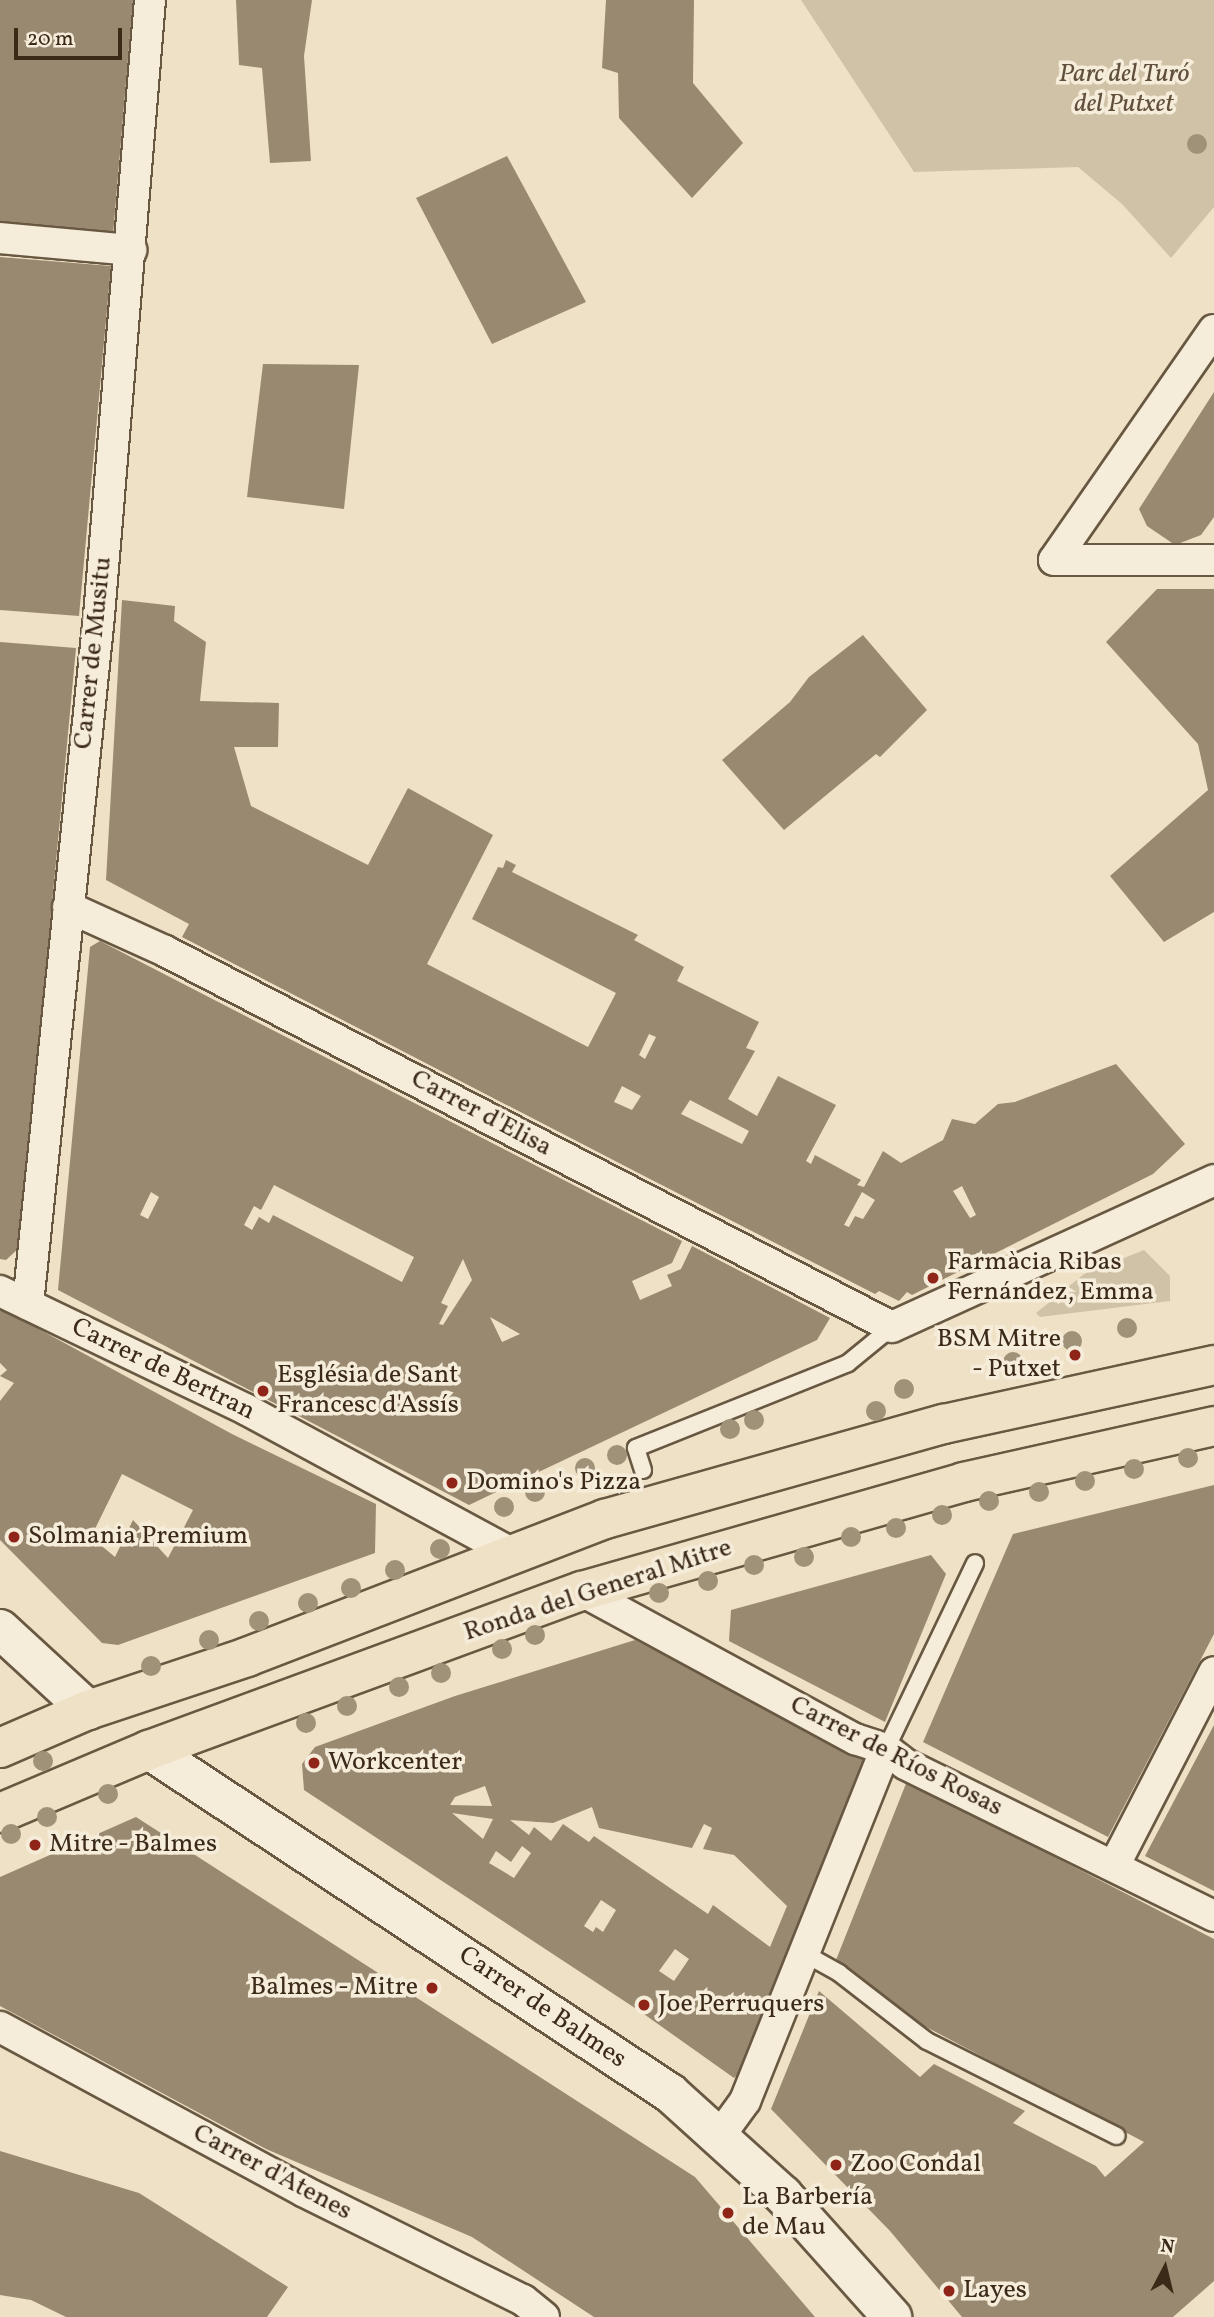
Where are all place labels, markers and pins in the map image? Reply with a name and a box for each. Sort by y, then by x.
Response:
place label: Farmàcia Ribas Fernández, Emma [947,1247,1154,1308]
marker: Farmàcia Ribas Fernández, Emma [925,1270,941,1286]
place label: BSM Mitre - Putxet [937,1324,1061,1386]
marker: BSM Mitre - Putxet [1067,1347,1083,1363]
place label: Església de Sant Francesc d'Assís [277,1360,459,1422]
marker: Església de Sant Francesc d'Assís [255,1383,271,1399]
place label: Domino's Pizza [466,1467,641,1499]
marker: Domino's Pizza [444,1475,460,1491]
place label: Solmania Premium [28,1521,248,1553]
marker: Solmania Premium [6,1529,22,1545]
place label: Workcenter [328,1747,462,1779]
marker: Workcenter [306,1755,322,1771]
place label: Mitre - Balmes [49,1829,218,1861]
marker: Mitre - Balmes [27,1837,43,1853]
place label: Balmes - Mitre [249,1972,418,2004]
marker: Balmes - Mitre [424,1980,440,1996]
place label: Joe Perruquers [658,1989,824,2021]
marker: Joe Perruquers [636,1997,652,2013]
place label: Zoo Condal [850,2149,981,2181]
marker: Zoo Condal [828,2157,844,2173]
place label: La Barbería de Mau [742,2182,873,2244]
marker: La Barbería de Mau [720,2205,736,2221]
place label: Layes [963,2275,1027,2307]
marker: Layes [941,2283,957,2299]

